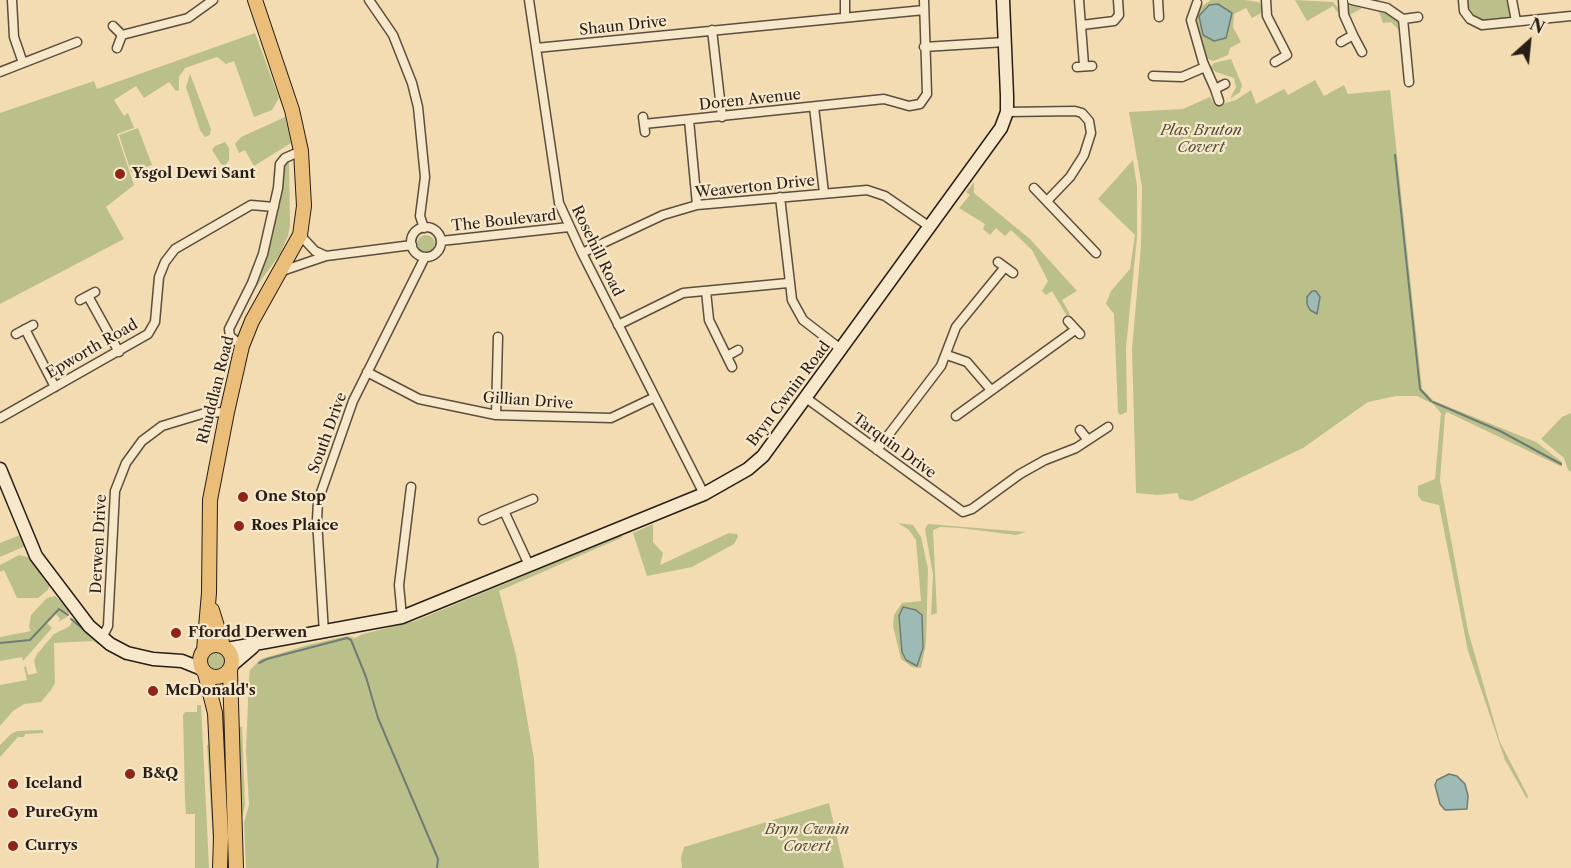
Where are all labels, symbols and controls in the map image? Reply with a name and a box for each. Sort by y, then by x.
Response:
street label: Shaun Drive [578,12,668,40]
north arrow [1499,12,1559,72]
text: N [1526,14,1548,38]
street label: Doren Avenue [698,86,802,114]
park label: Plas Bruton Covert [1160,122,1242,157]
place label: Ysgol Dewi Sant [132,165,256,183]
marker: Ysgol Dewi Sant [113,167,127,181]
street label: Weaverton Drive [694,172,816,202]
street label: Rosehill Road [567,203,627,299]
street label: The Boulevard [451,207,557,235]
street label: Epworth Road [43,316,141,382]
street label: Rhuddlan Road [194,334,238,446]
street label: Bryn Cwnin Road [744,338,834,450]
street label: Gillian Drive [482,389,574,413]
street label: South Drive [305,390,351,476]
street label: Tarquin Drive [849,410,939,482]
place label: One Stop [255,488,326,506]
marker: One Stop [236,490,250,504]
street label: Derwen Drive [87,494,111,594]
place label: Roes Plaice [251,517,338,535]
marker: Roes Plaice [232,519,246,533]
place label: Ffordd Derwen [188,624,307,642]
marker: Ffordd Derwen [169,626,183,640]
place label: McDonald's [165,682,256,700]
marker: McDonald's [146,684,160,698]
place label: B&Q [142,765,178,783]
marker: B&Q [123,767,137,781]
place label: Iceland [25,775,82,793]
marker: Iceland [6,777,20,791]
place label: PureGym [25,804,98,822]
marker: PureGym [6,806,20,820]
park label: Bryn Cwnin Covert [765,821,849,856]
place label: Currys [25,837,78,855]
marker: Currys [6,839,20,853]

